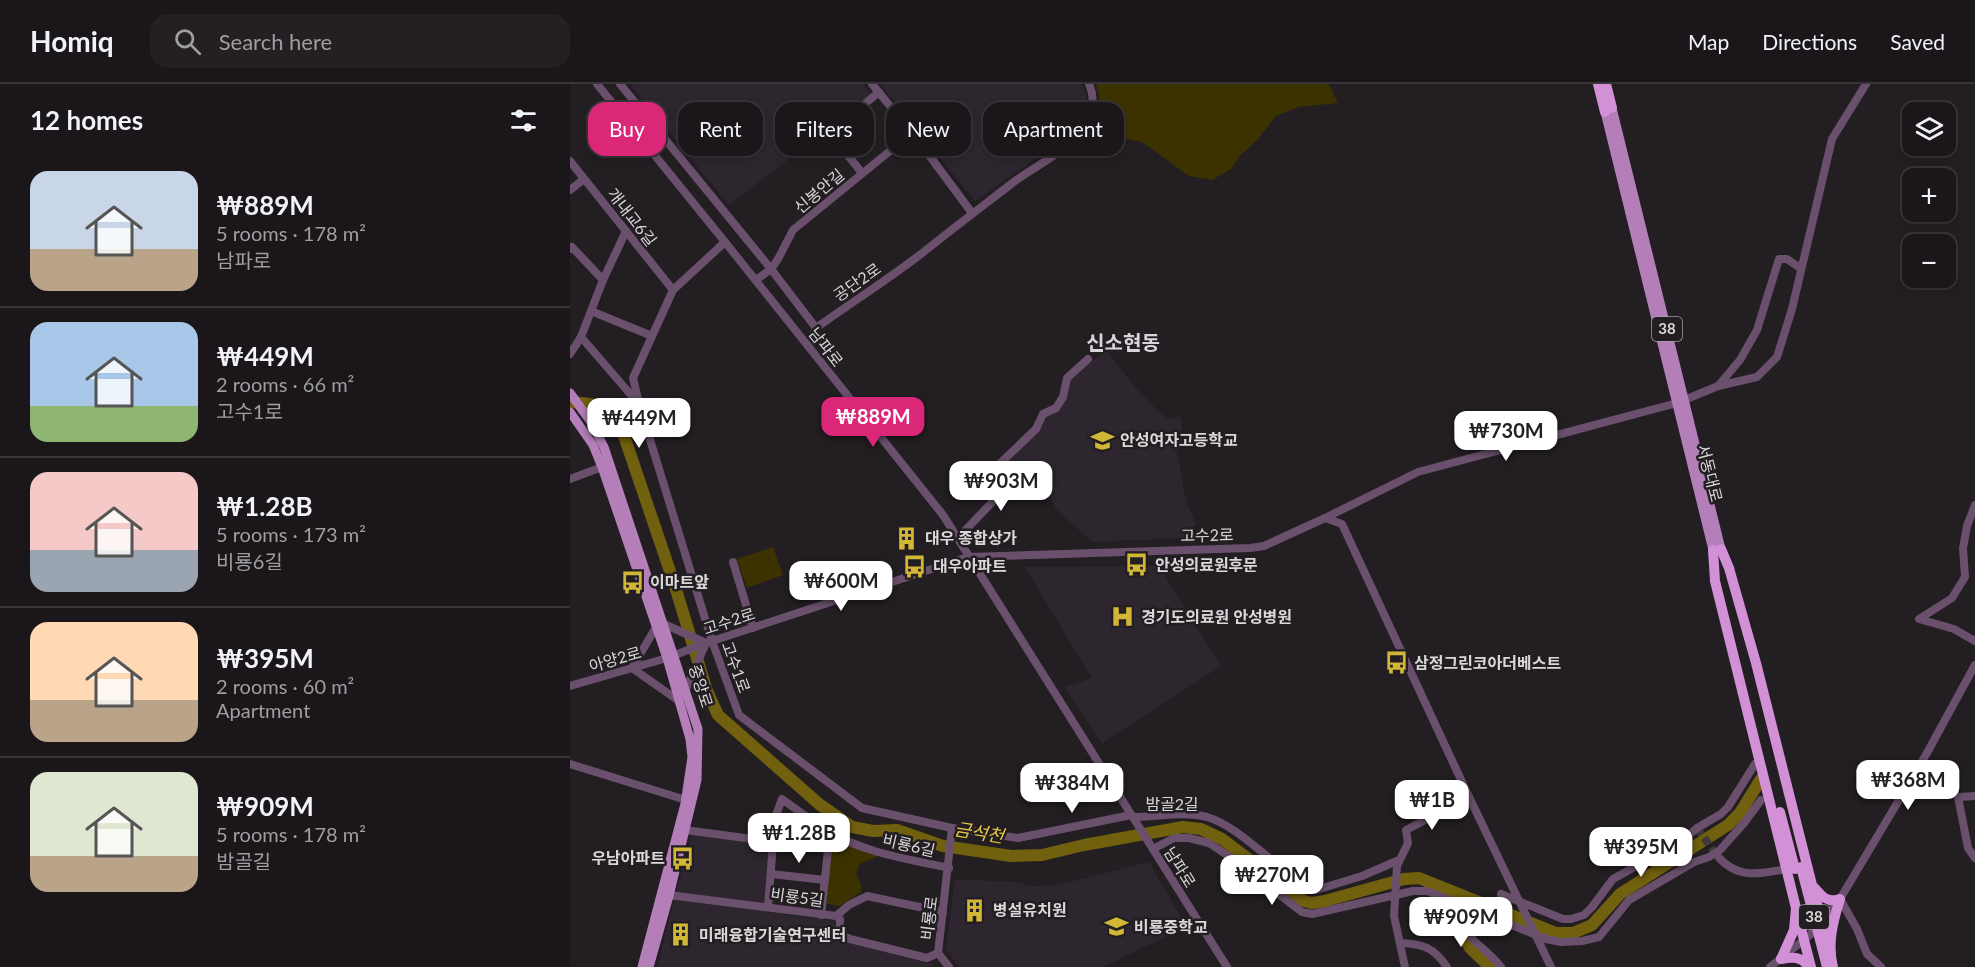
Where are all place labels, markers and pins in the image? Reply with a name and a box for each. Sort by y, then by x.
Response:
pin: ₩889M [831,397,915,448]
pin: ₩449M [597,398,681,449]
pin: ₩730M [1464,411,1548,462]
school or university icon: 안성여자고등학교 [1089,427,1115,453]
place label: 안성여자고등학교 [1120,430,1238,449]
pin: ₩903M [959,461,1043,512]
building icon: 대우 종합상가 [894,525,920,551]
place label: 대우 종합상가 [925,528,1017,547]
bus stop icon: 안성의료원후문 [1124,552,1150,578]
bus stop icon: 대우아파트 [902,553,928,579]
place label: 안성의료원후문 [1155,555,1258,574]
place label: 대우아파트 [933,556,1007,575]
pin: ₩600M [799,561,883,612]
bus stop icon: 이마트앞 [619,569,645,595]
place label: 이마트앞 [650,572,709,591]
hospital icon: 경기도의료원 안성병원 [1110,604,1136,630]
place label: 경기도의료원 안성병원 [1141,607,1292,626]
bus stop icon: 삼정그린코아더베스트 [1383,650,1409,676]
place label: 삼정그린코아더베스트 [1414,653,1561,672]
pin: ₩368M [1866,760,1950,811]
pin: ₩384M [1030,763,1114,814]
pin: ₩1B [1403,780,1461,831]
pin: ₩1.28B [750,813,848,864]
pin: ₩395M [1599,827,1683,878]
bus stop icon: 우남아파트 [670,845,696,871]
place label: 우남아파트 [591,848,665,867]
pin: ₩270M [1230,855,1314,906]
building icon: 병설유치원 [962,897,988,923]
pin: ₩909M [1419,897,1503,948]
place label: 병설유치원 [993,900,1067,919]
school or university icon: 비룡중학교 [1103,914,1129,940]
place label: 비룡중학교 [1134,917,1208,936]
building icon: 미래융합기술연구센터 [668,922,694,948]
place label: 미래융합기술연구센터 [699,925,846,944]

